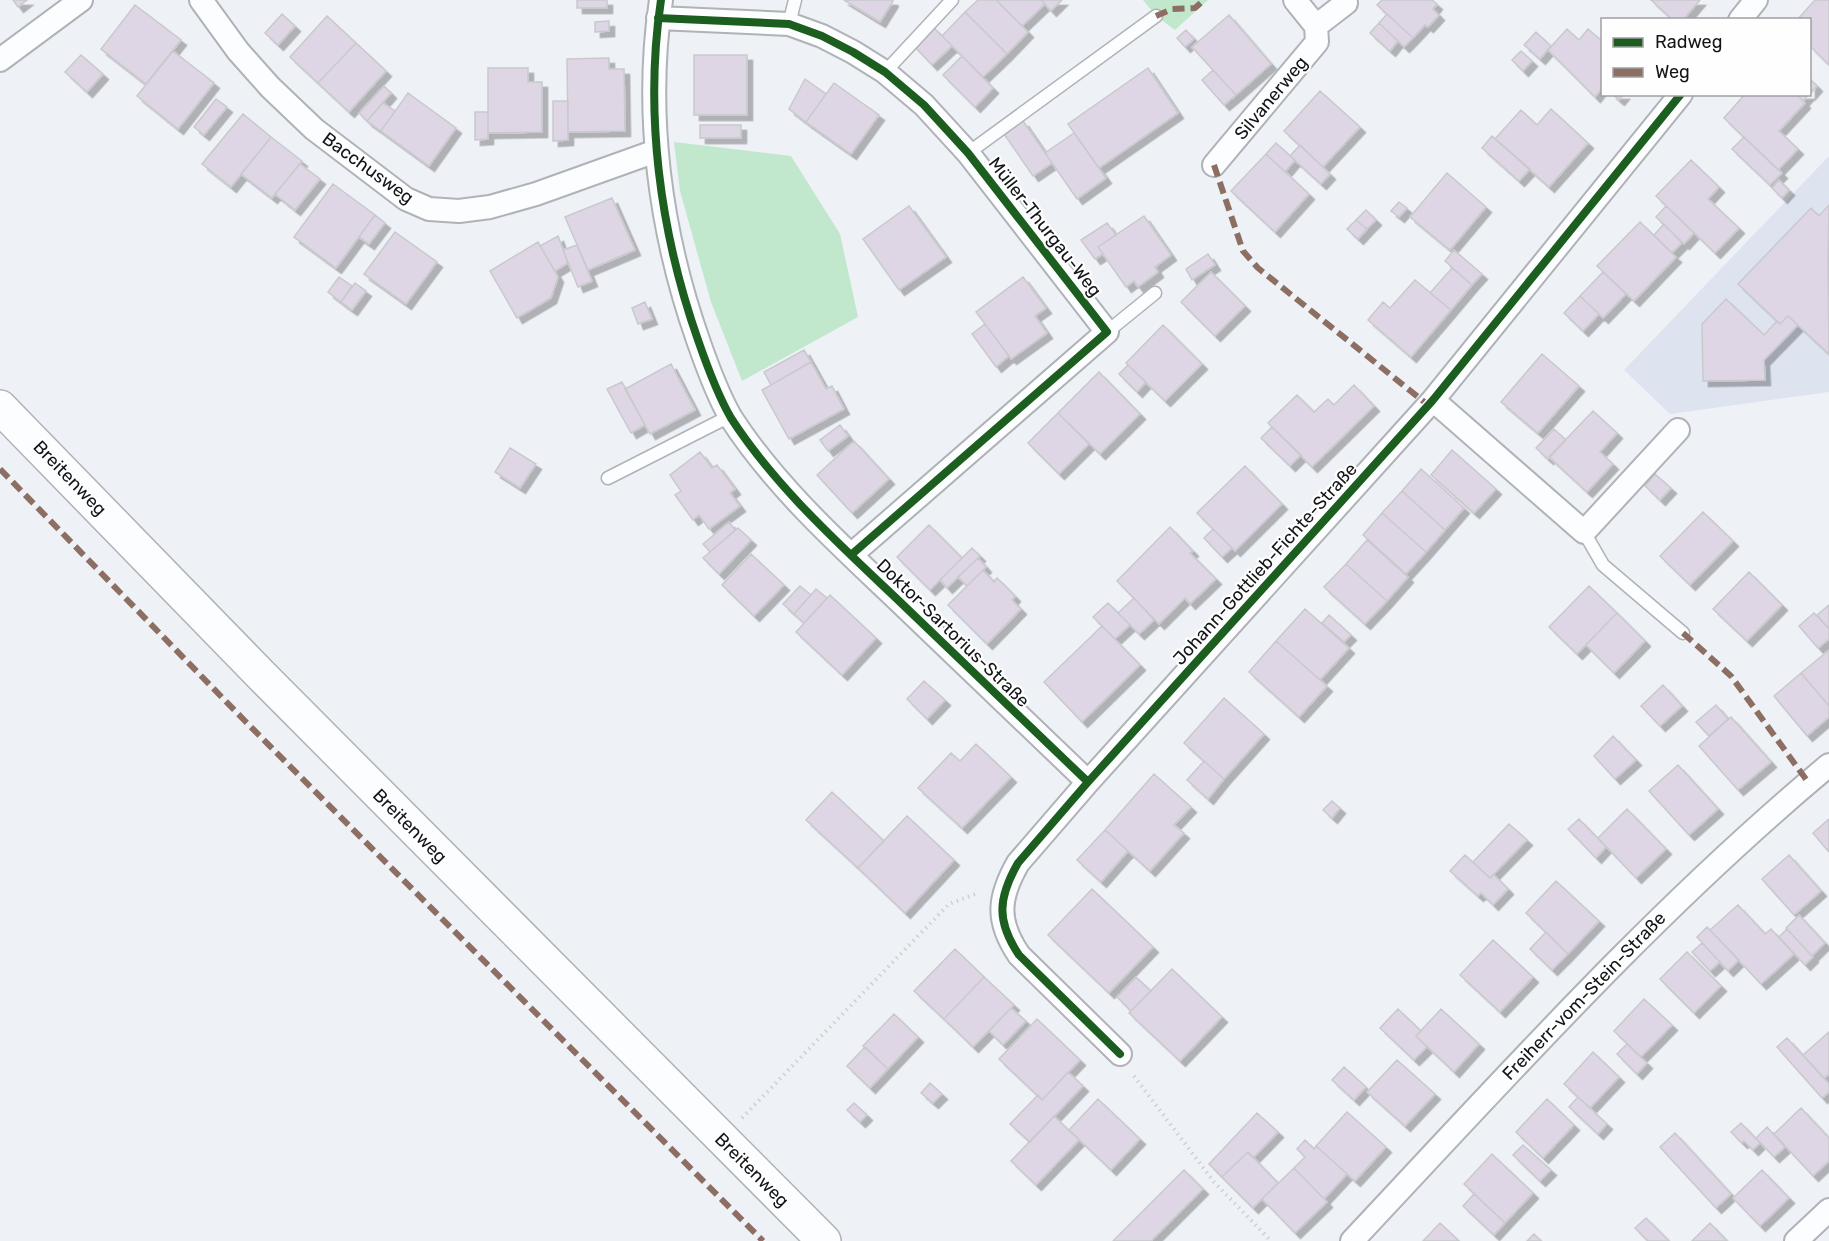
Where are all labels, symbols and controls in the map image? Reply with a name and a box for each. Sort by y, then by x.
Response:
legend [1601,18,1811,96]
text: Radweg [1655,31,1722,53]
street label: Silvanerweg [1230,52,1312,144]
text: Weg [1655,61,1690,83]
street label: Bacchusweg [318,127,418,209]
street label: Müller-Thurgau-Weg [984,153,1106,301]
street label: Breitenweg [29,436,111,520]
street label: Johann-Gottlieb-Fichte-Straße [1168,458,1362,670]
street label: Doktor-Sartorius-Straße [872,554,1034,712]
street label: Breitenweg [368,784,452,868]
street label: Freiherr-vom-Stein-Straße [1498,907,1670,1085]
street label: Breitenweg [710,1128,794,1212]

